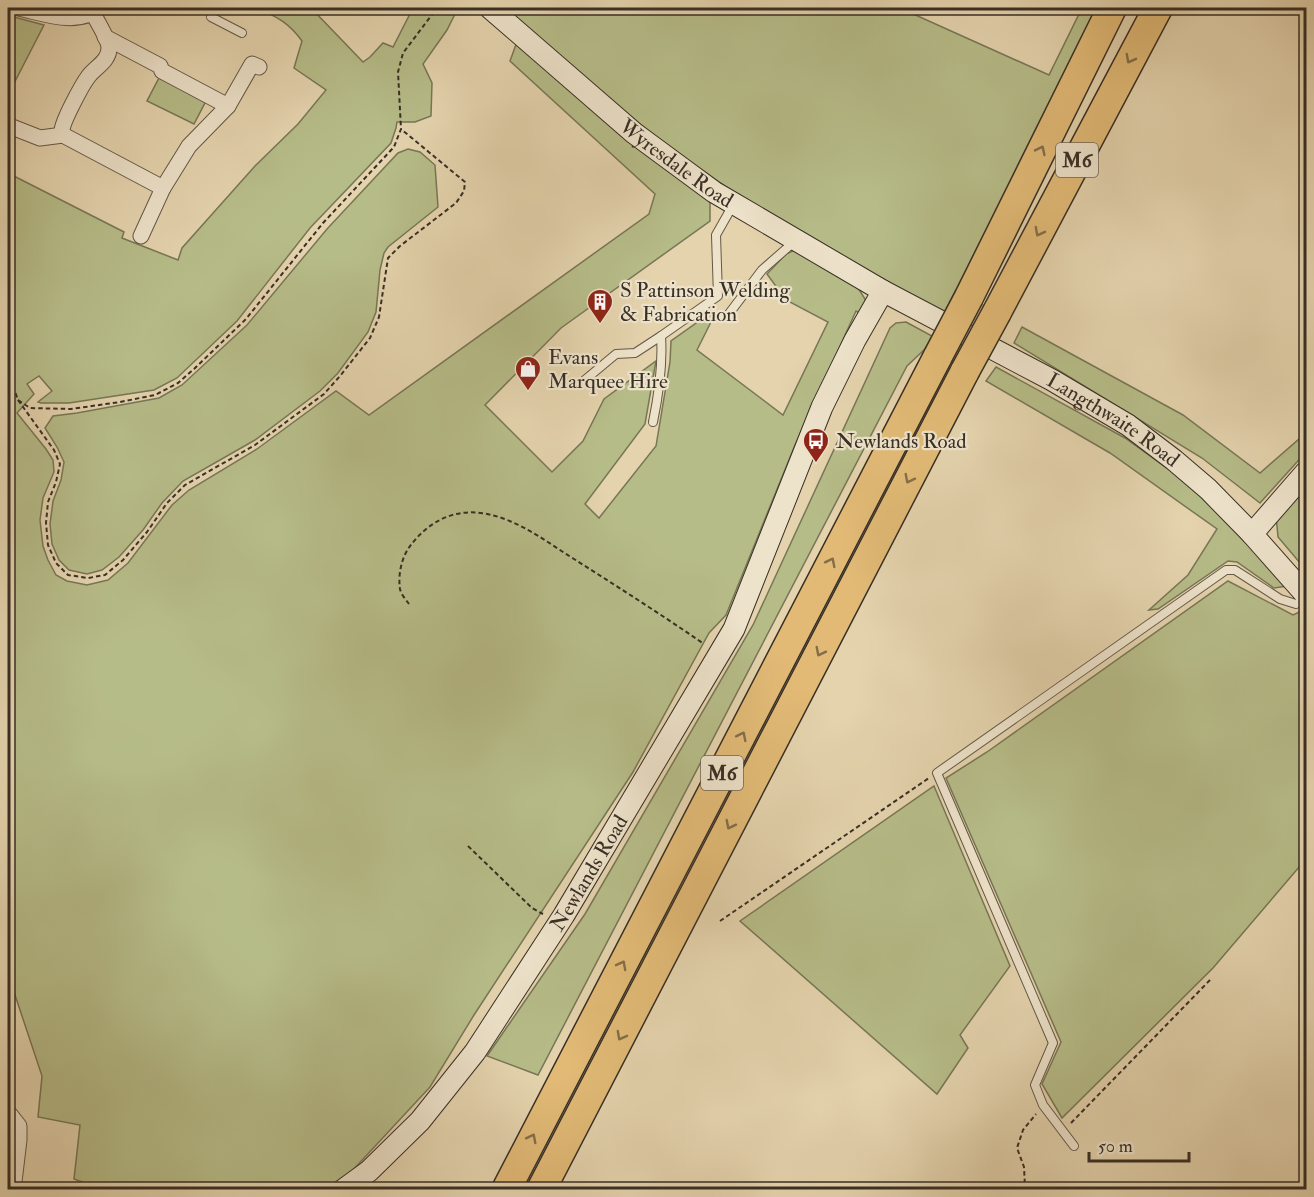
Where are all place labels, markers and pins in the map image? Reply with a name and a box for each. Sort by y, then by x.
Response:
place label: S Pattinson Welding & Fabrication [620,277,790,328]
building icon: S Pattinson Welding & Fabrication [585,287,615,325]
place label: Evans Marquee Hire [548,344,668,395]
shop icon: Evans Marquee Hire [513,354,543,392]
bus stop icon: Newlands Road [801,426,831,464]
place label: Newlands Road [836,428,967,455]

